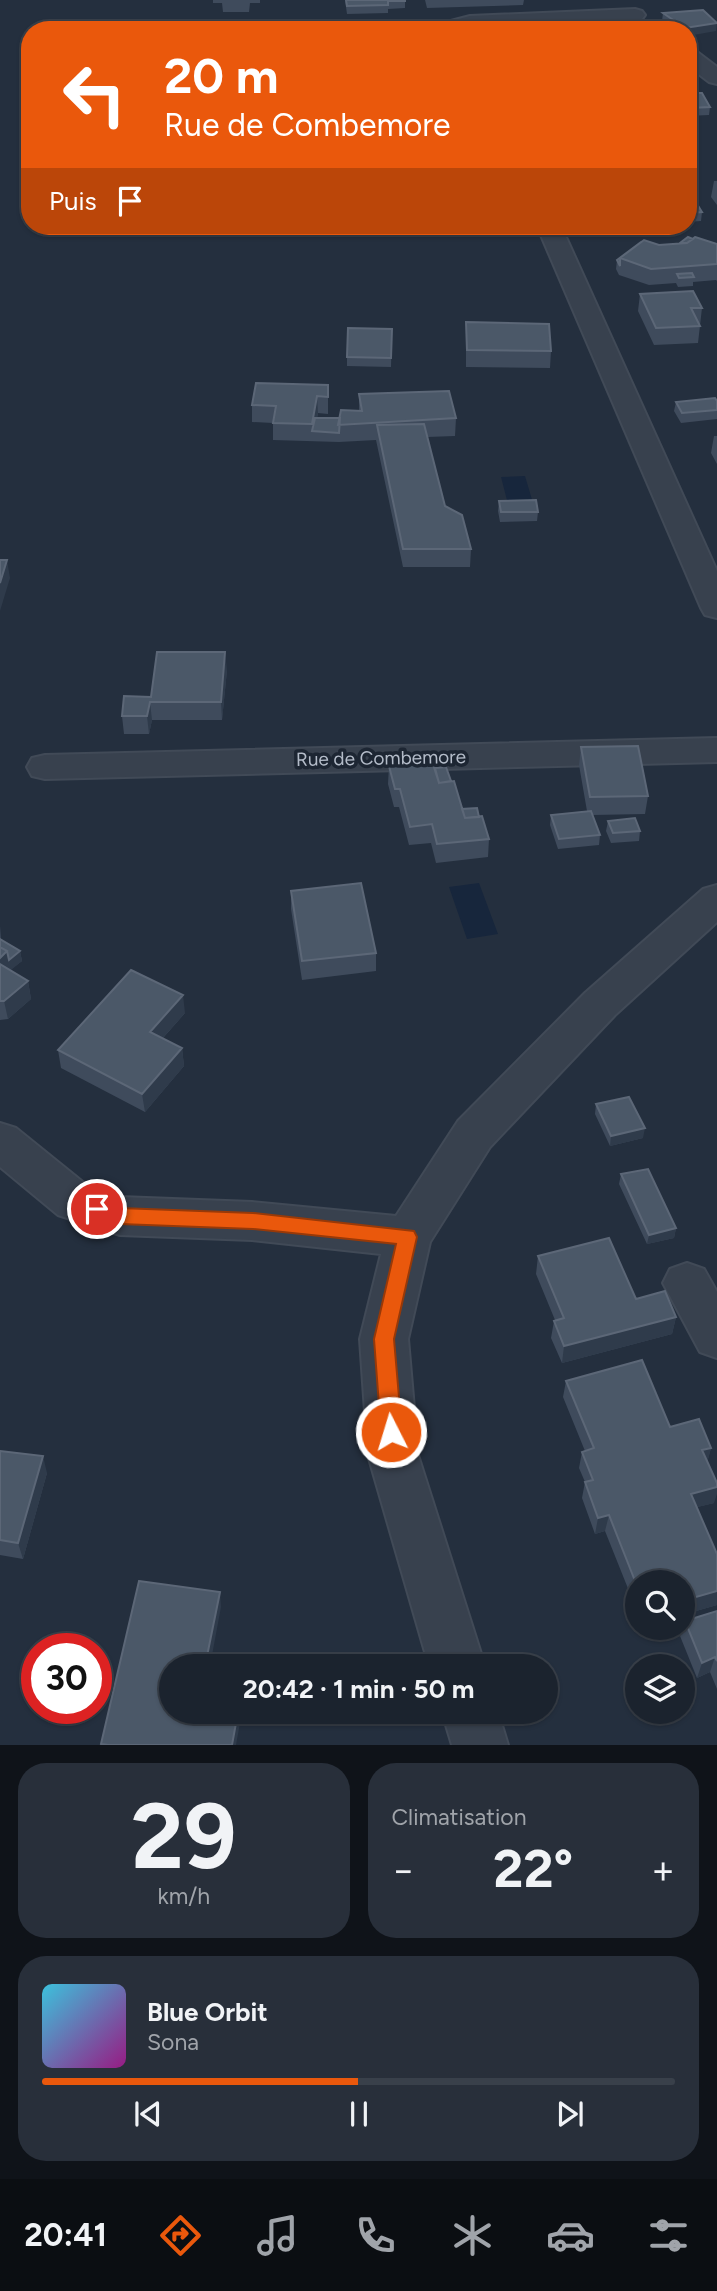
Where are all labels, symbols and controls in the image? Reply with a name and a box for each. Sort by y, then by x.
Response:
text: 20 m [164,46,279,105]
icon: left [49,49,140,140]
text: Rue de Combemore [164,106,451,144]
icon: arrive [111,182,149,220]
text: Puis [49,185,97,217]
street label: Rue de Combemore [296,745,466,771]
pin [67,1179,127,1239]
icon: arrive [78,1190,116,1228]
position arrow [354,1395,428,1469]
map controls [625,1570,695,1724]
button: search [625,1570,695,1640]
speed limit sign: 30 [21,1633,112,1724]
button: layers [625,1654,695,1724]
text: 20:42 · 1 min · 50 m [243,1673,474,1705]
text: 29 [131,1782,236,1891]
text: Climatisation [392,1803,526,1831]
text: 22° [493,1838,573,1900]
text: − [392,1847,415,1893]
text: + [651,1847,675,1893]
text: km/h [157,1882,210,1910]
text: Blue Orbit [147,1996,268,2028]
text: Sona [147,2028,199,2056]
icon: previous [129,2095,167,2133]
icon: pause [340,2095,378,2133]
icon: next [551,2095,589,2133]
icon: directions [156,2211,205,2260]
icon: music [253,2211,302,2260]
icon: phone [351,2211,400,2260]
icon: climate [448,2211,497,2260]
icon: car [546,2211,595,2260]
icon: filters [644,2211,693,2260]
text: 20:41 [24,2216,107,2254]

